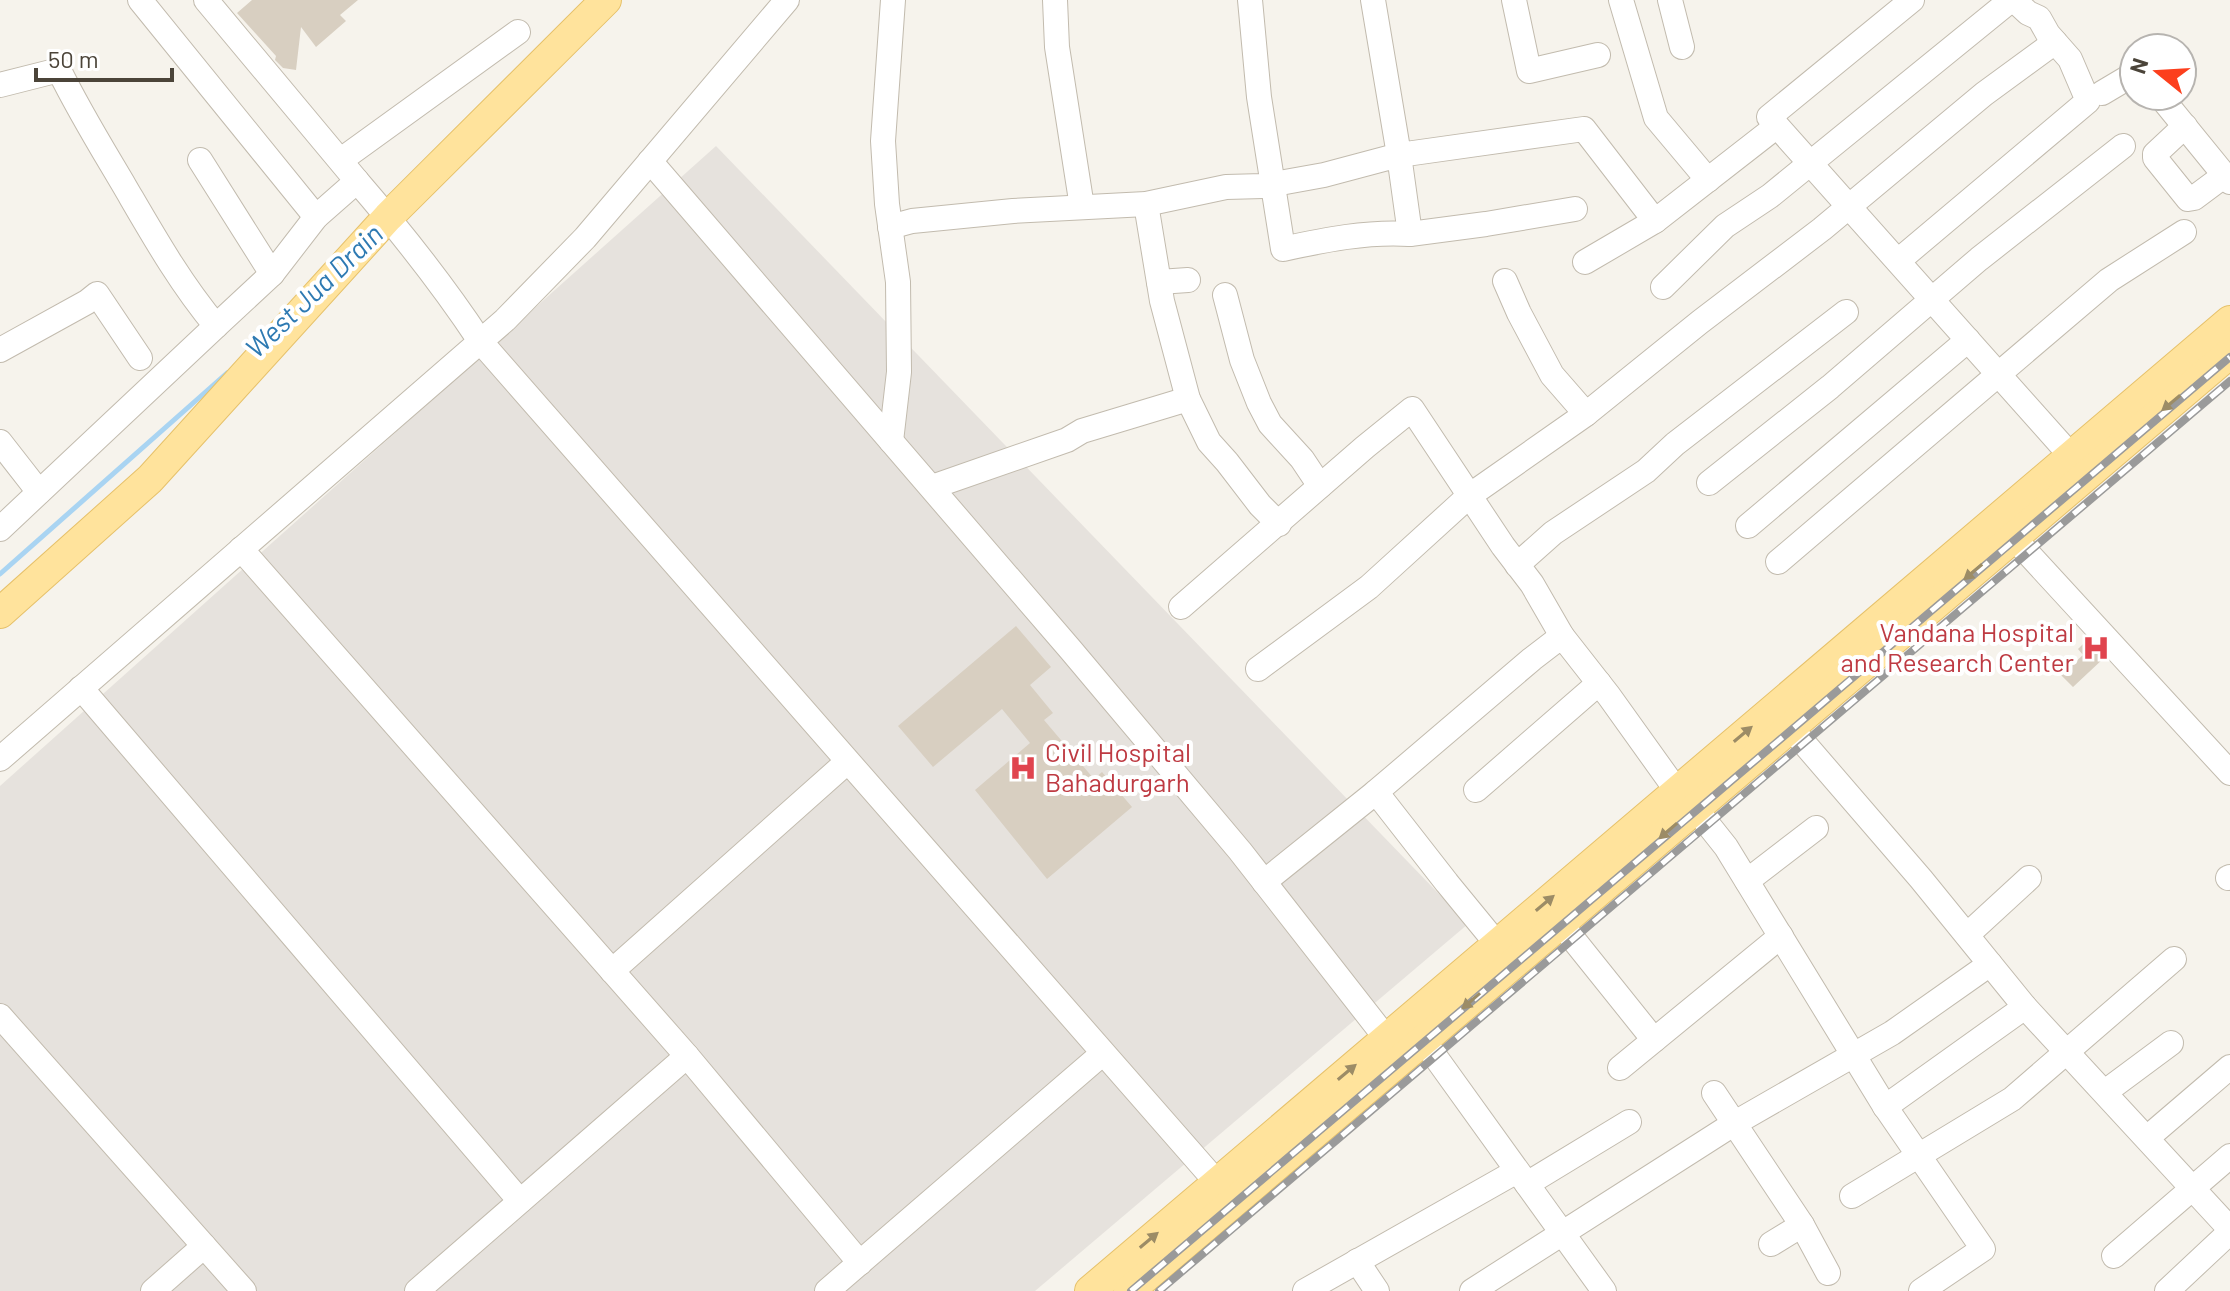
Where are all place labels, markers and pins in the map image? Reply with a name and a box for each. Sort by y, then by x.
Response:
place label: Vandana Hospital and Research Center [1840,616,2075,677]
hospital icon: Vandana Hospital and Research Center [2081,633,2111,663]
place label: Civil Hospital Bahadurgarh [1045,736,1191,797]
hospital icon: Civil Hospital Bahadurgarh [1008,753,1038,783]

